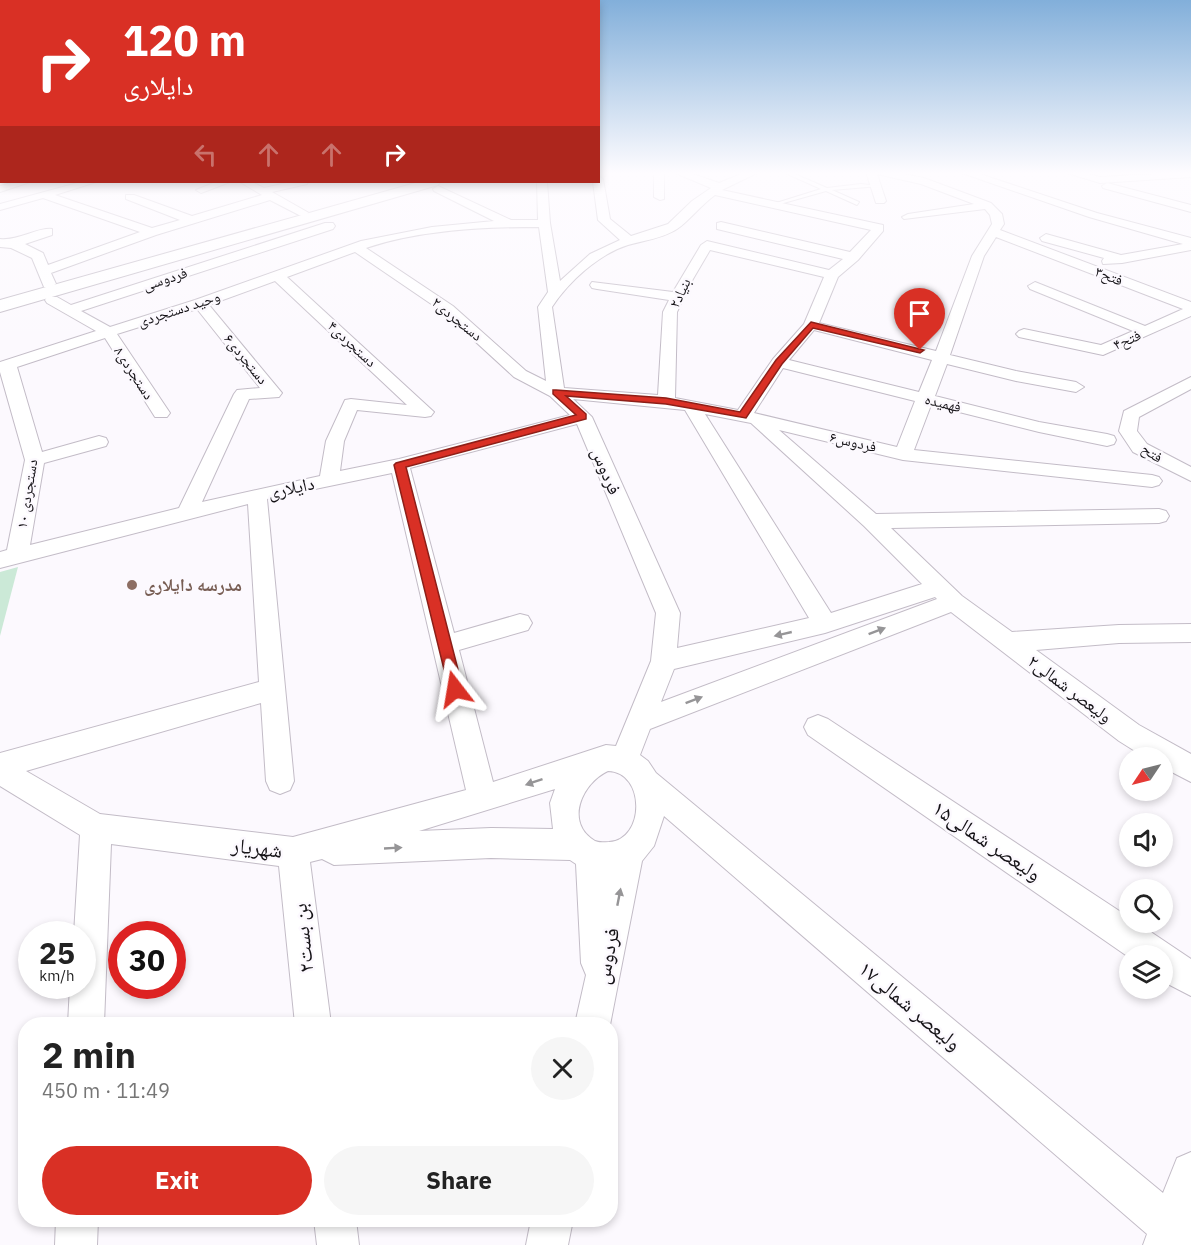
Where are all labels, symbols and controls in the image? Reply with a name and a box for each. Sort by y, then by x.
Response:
text: 120 m [123,13,246,68]
icon: right [24,24,102,102]
text: دایلاری [123,67,193,102]
icon: left [189,138,222,171]
icon: ahead [252,138,285,171]
icon: ahead [315,138,348,171]
icon: right [378,138,411,171]
street label: فردوسی [140,262,190,296]
street label: فتح۳ [1092,262,1126,290]
street label: بنیاد۲ [664,275,695,311]
street label: وحید دستجردی [135,286,223,332]
pin [894,288,945,350]
street label: دستجردی۲ [427,292,487,346]
icon: arrive [903,297,936,330]
street label: دستجردی۴ [323,316,381,372]
street label: فتح۴ [1110,325,1144,355]
street label: دستجردی۶ [219,329,273,389]
street label: دستجردی۸ [109,342,159,404]
street label: فهمیده [923,389,963,416]
street label: فردوس۶ [828,427,878,457]
street label: فتح [1137,439,1167,467]
street label: فردوس [586,444,627,498]
street label: دستجردی ۱۰ [12,458,42,530]
street label: دایلاری [266,471,316,504]
place label: مدرسه دایلاری [144,573,242,596]
marker: مدرسه دایلاری [125,578,139,592]
one-way arrow [868,626,886,635]
one-way arrow [773,630,792,639]
street label: ولیعصر شمالی۲ [1024,649,1117,728]
position arrow [423,657,487,721]
one-way arrow [686,695,704,705]
north arrow [1119,747,1173,801]
map controls [1119,747,1173,999]
one-way arrow [525,778,543,787]
street label: ولیعصر شمالی۱۵ [928,793,1048,887]
button: sound [1119,813,1173,867]
street label: شهریار [229,830,284,864]
one-way arrow [384,843,403,852]
button: search [1119,879,1173,933]
one-way arrow [615,887,624,906]
street label: بن بست۲ [284,902,320,974]
speed limit sign: 30 [108,921,186,999]
street label: فردوس [587,925,625,987]
text: 25 [39,933,75,972]
button: layers [1119,945,1173,999]
street label: ولیعصر شمالی۱۷ [853,954,968,1056]
text: km/h [39,966,75,985]
text: 2 min [42,1031,136,1078]
button: close [531,1037,594,1100]
text: 450 m · 11:49 [42,1077,170,1104]
button: Exit [42,1146,312,1215]
button: Share [324,1146,594,1215]

